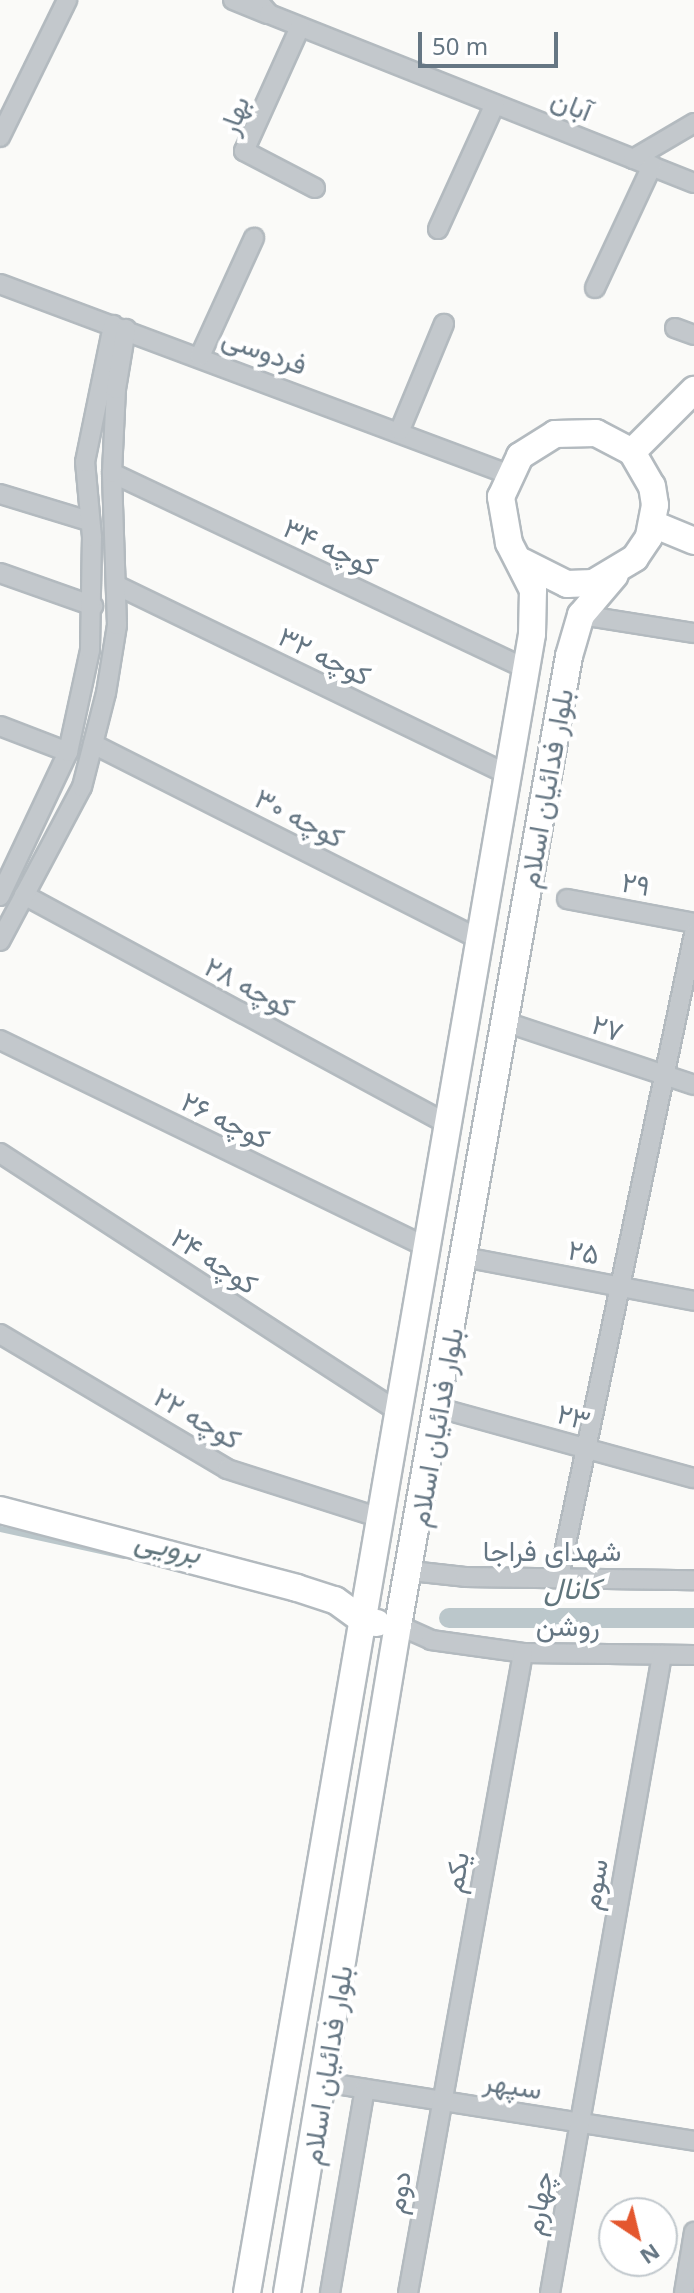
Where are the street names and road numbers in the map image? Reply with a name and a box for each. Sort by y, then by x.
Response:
street label: آبان [547,81,597,127]
street label: بهار [211,91,255,139]
street label: فردوسی [218,319,312,381]
street label: کوچه ۳۴ [279,510,383,582]
street label: کوچه ۳۲ [273,618,377,692]
street label: بلوار فدائیان اسلام [511,686,579,890]
street label: کوچه ۳۰ [250,780,350,854]
street label: ۲۹ [619,864,653,902]
street label: کوچه ۲۸ [199,948,301,1024]
street label: ۲۷ [588,1006,628,1048]
street label: کوچه ۲۶ [177,1083,275,1155]
street label: کوچه ۲۴ [166,1220,264,1300]
street label: ۲۵ [565,1232,603,1270]
street label: بلوار فدائیان اسلام [401,1325,469,1529]
street label: کوچه ۲۲ [149,1379,247,1455]
street label: ۲۳ [554,1395,594,1437]
street label: شهدای فراجا [483,1533,621,1567]
street label: روشن [536,1608,600,1642]
street label: یکم [435,1849,475,1895]
street label: سوم [572,1856,614,1912]
street label: بلوار فدائیان اسلام [294,1963,358,2167]
street label: سپهر [481,2063,545,2105]
street label: دوم [377,2168,417,2216]
street label: چهارم [515,2169,559,2237]

